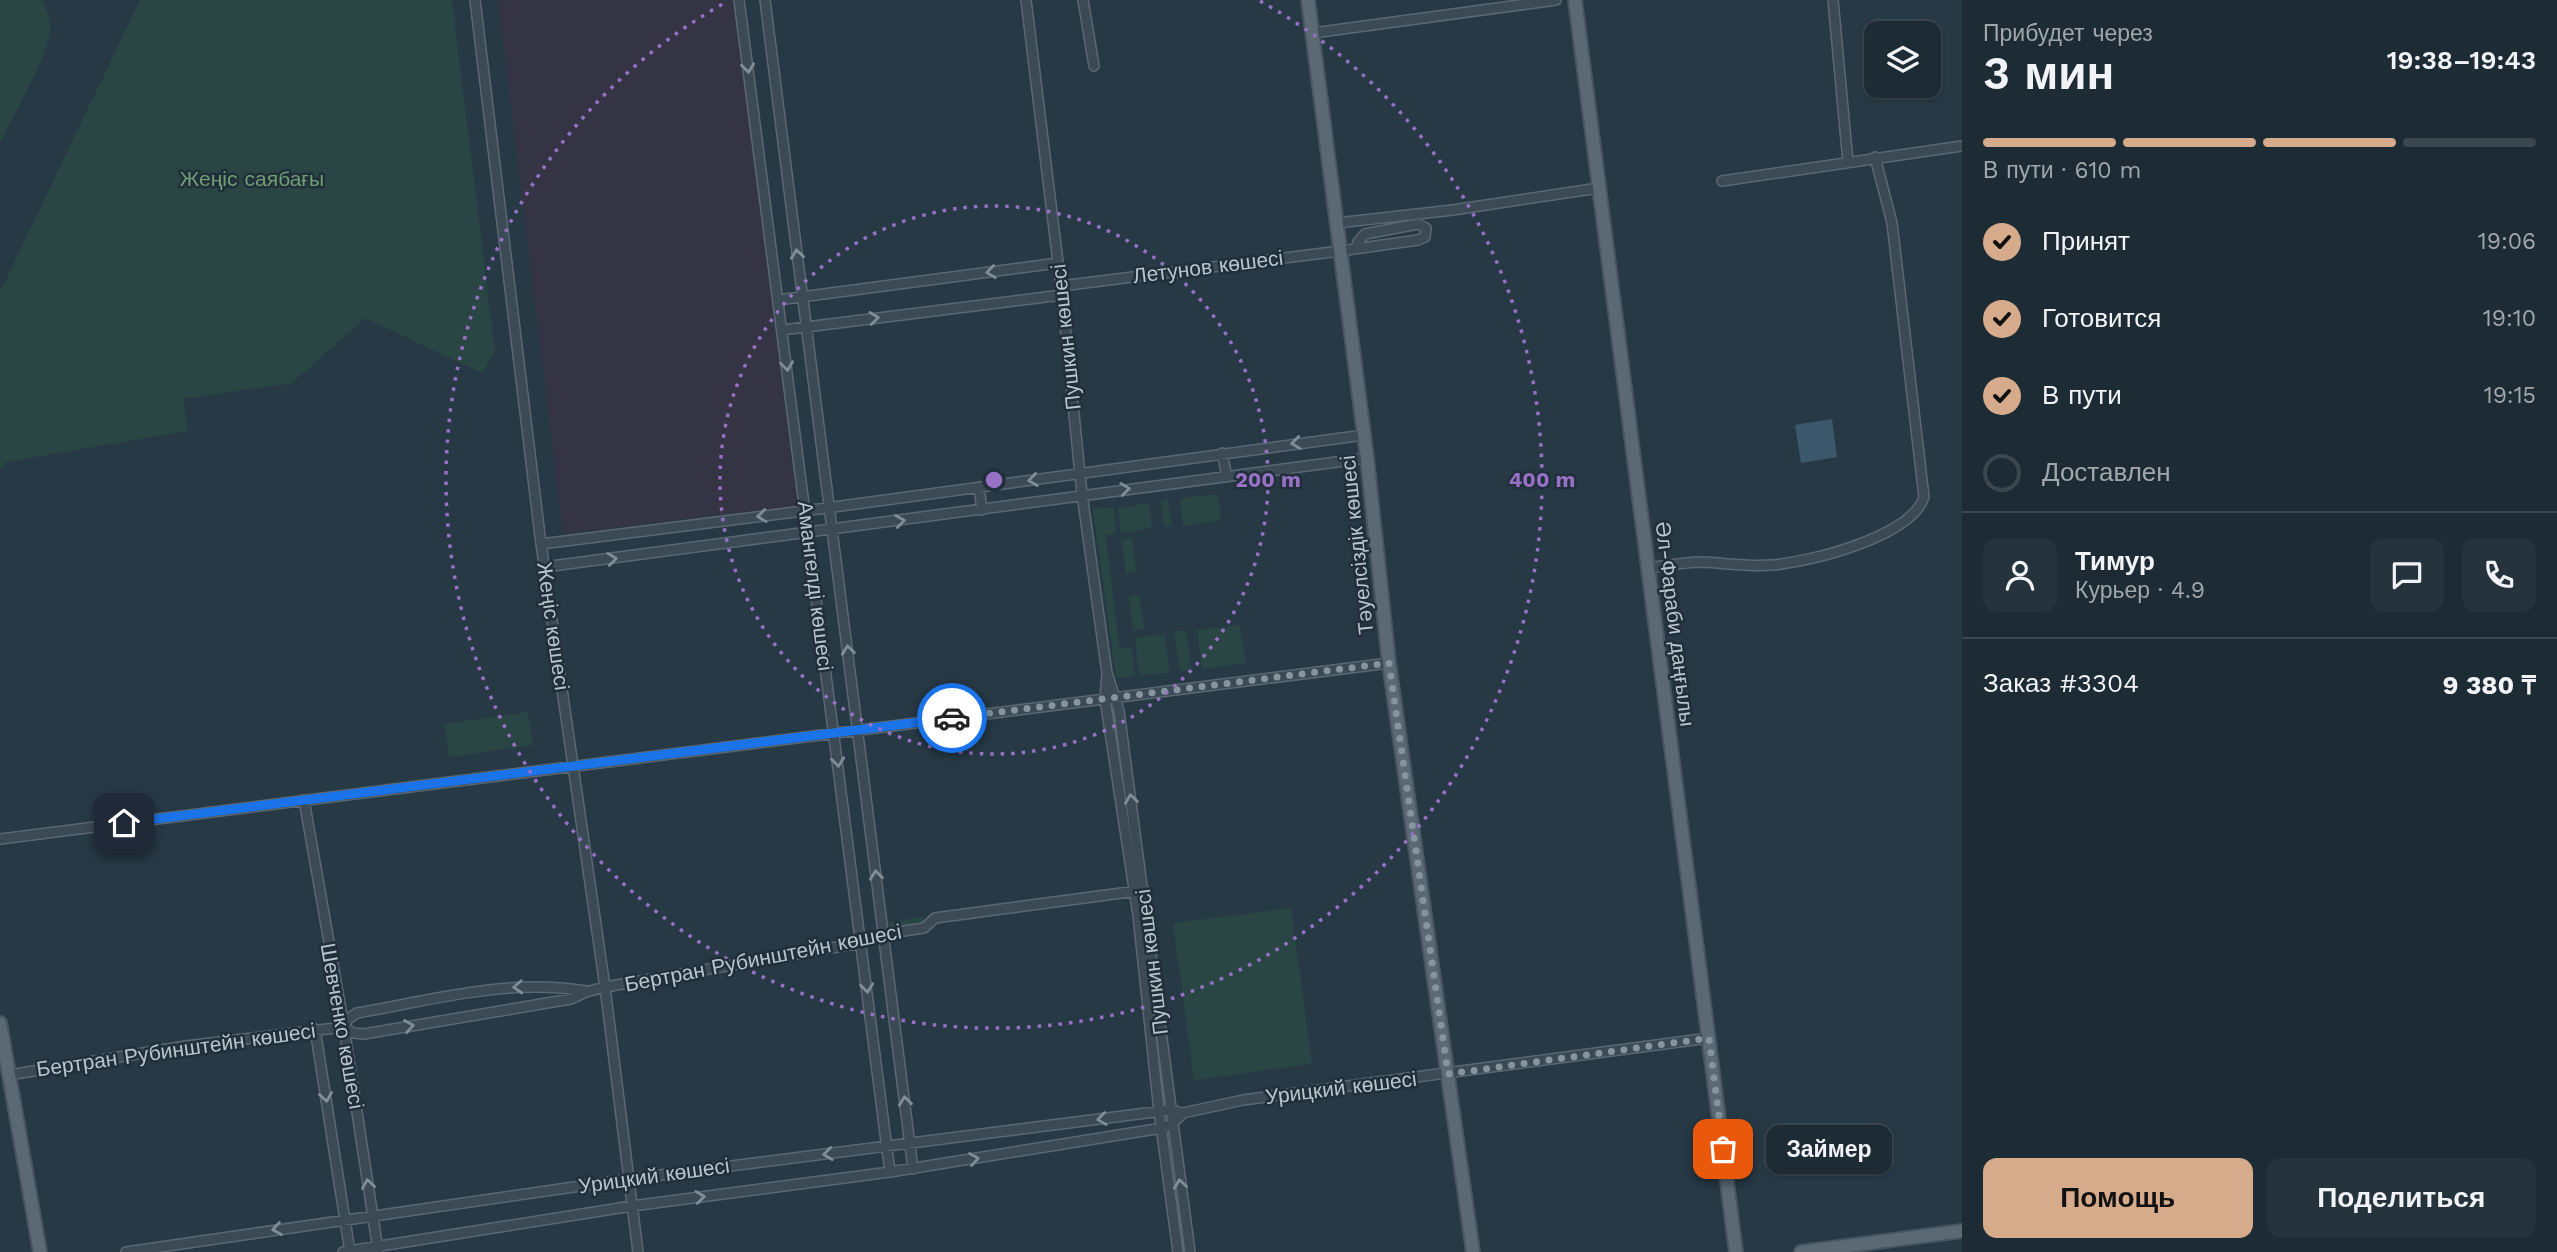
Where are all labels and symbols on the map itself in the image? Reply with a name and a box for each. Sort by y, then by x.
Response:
one-way arrow [741,62,756,74]
park label: Жеңіс саябағы [180,166,324,191]
street label: Летунов көшесі [1131,245,1285,288]
one-way arrow [790,248,805,260]
street label: Пушкин көшесі [1045,263,1086,411]
one-way arrow [985,264,996,279]
one-way arrow [868,311,880,326]
one-way arrow [779,360,794,372]
one-way arrow [1290,436,1302,451]
street label: Тәуелсіздік көшесі [1335,454,1378,636]
text: 200 m [1235,467,1301,492]
text: 400 m [1509,467,1575,492]
centre of rings [982,468,1006,492]
one-way arrow [1027,473,1039,488]
one-way arrow [1119,482,1131,497]
street label: Амангелді көшесі [793,500,838,672]
one-way arrow [756,509,768,524]
one-way arrow [894,514,906,529]
street label: Әл-Фараби даңғылы [1651,520,1700,728]
one-way arrow [606,551,618,566]
street label: Жеңіс көшесі [532,560,575,692]
one-way arrow [840,644,855,655]
courier [917,683,987,753]
one-way arrow [830,756,845,768]
pin [94,793,154,853]
one-way arrow [1123,793,1138,805]
one-way arrow [869,869,884,881]
street label: Пушкин көшесі [1130,888,1173,1036]
street label: Бертран Рубинштейн көшесі [622,918,903,997]
street label: Шевченко көшесі [316,941,369,1111]
one-way arrow [513,979,524,994]
one-way arrow [860,982,875,993]
street label: Бертран Рубинштейн көшесі [35,1018,317,1081]
one-way arrow [403,1019,415,1034]
street label: Урицкий көшесі [1264,1066,1418,1109]
one-way arrow [318,1091,333,1103]
one-way arrow [897,1095,912,1107]
one-way arrow [1096,1111,1108,1126]
pin [1693,1119,1753,1179]
callout: Займер [1765,1124,1891,1174]
one-way arrow [822,1146,834,1161]
one-way arrow [968,1152,980,1167]
street label: Урицкий көшесі [577,1153,731,1198]
one-way arrow [361,1179,376,1190]
one-way arrow [1173,1179,1188,1190]
one-way arrow [694,1190,706,1205]
one-way arrow [272,1221,283,1236]

